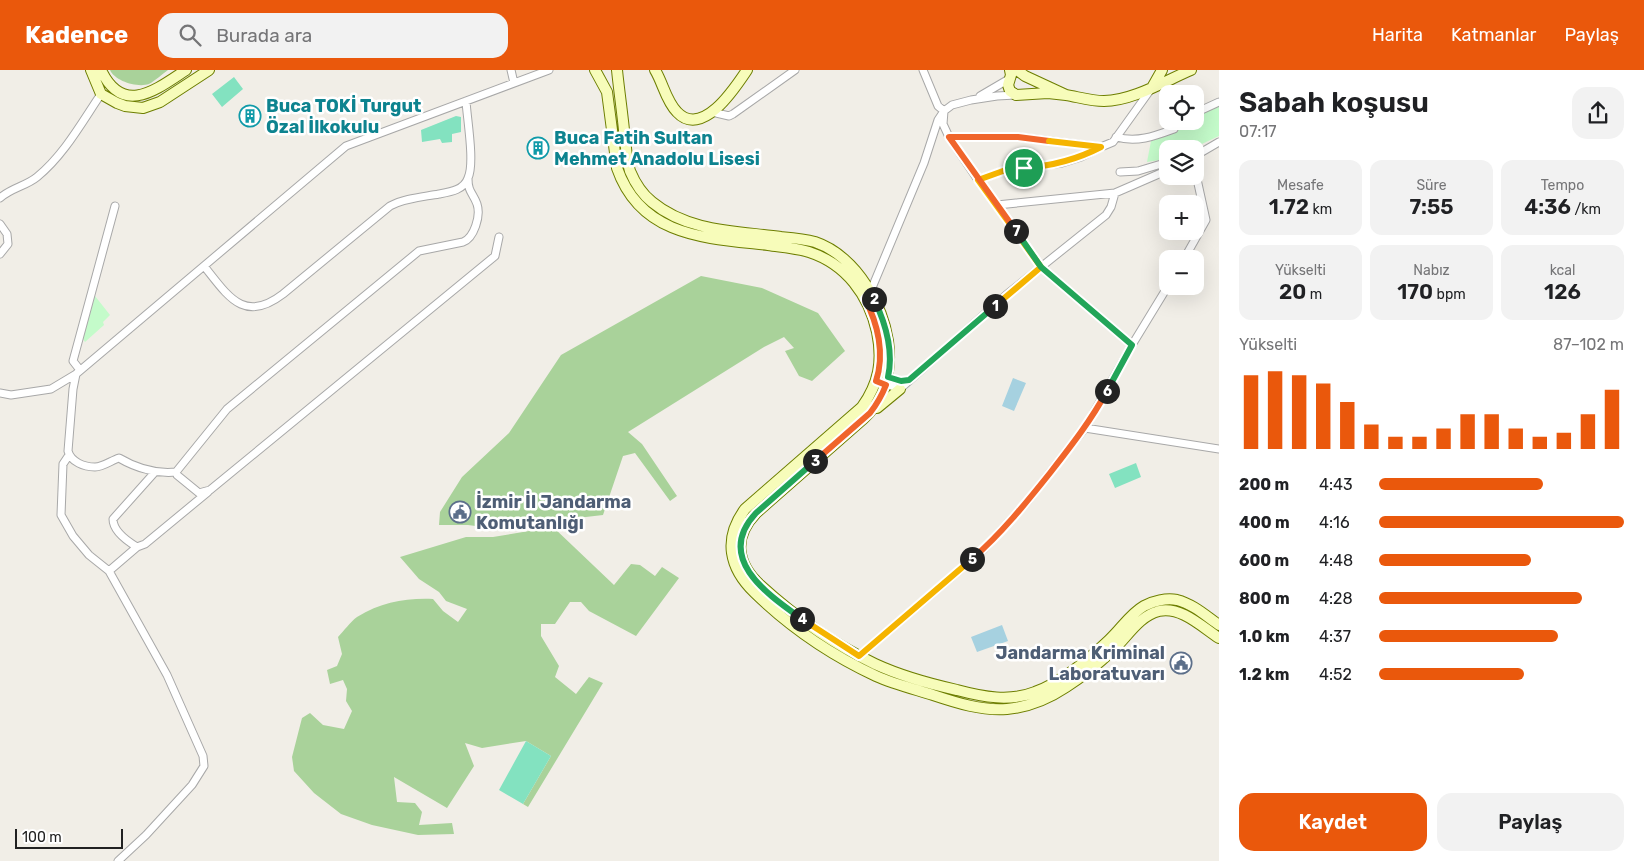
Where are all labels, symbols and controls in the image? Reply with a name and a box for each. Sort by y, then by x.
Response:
search box [158,13,508,58]
text: Kadence [25,21,128,49]
icon: search [176,21,204,49]
text: Burada ara [216,24,312,47]
text: Harita [1372,24,1423,46]
text: Katmanlar [1451,24,1536,46]
text: Paylaş [1564,24,1619,46]
map controls [1159,85,1204,295]
button: locate [1159,85,1204,130]
text: Sabah koşusu [1239,86,1429,119]
button: share [1572,87,1624,139]
place label: Buca TOKİ Turgut Özal İlkokulu [266,95,421,138]
building icon: Buca TOKİ Turgut Özal İlkokulu [238,104,262,128]
text: 07:17 [1239,122,1277,141]
place label: Buca Fatih Sultan Mehmet Anadolu Lisesi [554,127,760,170]
building icon: Buca Fatih Sultan Mehmet Anadolu Lisesi [526,136,550,160]
button: layers [1159,140,1204,185]
pin [1003,147,1045,189]
icon: arrive [1010,154,1038,182]
text: Mesafe [1277,177,1324,194]
text: Süre [1416,177,1447,194]
text: Tempo [1541,177,1584,194]
text: 1.72 [1269,194,1309,219]
text: 7:55 [1409,194,1454,219]
text: 4:36 [1524,194,1571,219]
button: + [1159,195,1204,240]
text: km [1309,201,1332,218]
text: /km [1571,201,1601,218]
pin: 7 [1004,218,1028,244]
text: 7 [1012,223,1021,240]
button: − [1159,250,1204,295]
text: Yükselti [1275,262,1326,279]
text: Nabız [1413,262,1450,279]
text: kcal [1550,262,1575,279]
text: 20 [1279,279,1306,304]
text: 170 [1397,279,1433,304]
text: 126 [1544,279,1581,304]
pin: 2 [862,286,886,312]
text: m [1306,286,1322,303]
text: bpm [1433,286,1466,303]
text: 2 [870,291,879,308]
pin: 1 [982,294,1008,318]
text: 1 [992,298,999,315]
text: Yükselti [1239,335,1297,354]
text: 87–102 m [1553,335,1624,354]
pin: 6 [1094,378,1120,404]
text: 6 [1103,383,1112,400]
pin: 3 [802,448,828,474]
text: 3 [811,453,820,470]
text: 200 m [1239,475,1289,494]
text: 4:43 [1319,475,1353,494]
place label: İzmir İl Jandarma Komutanlığı [476,491,631,534]
public building icon: İzmir İl Jandarma Komutanlığı [448,500,472,524]
text: 400 m [1239,513,1290,532]
text: 4:16 [1319,513,1350,532]
pin: 5 [960,546,984,572]
text: 5 [968,551,977,568]
text: 600 m [1239,551,1289,570]
text: 4:48 [1319,551,1353,570]
text: 800 m [1239,589,1290,608]
text: 4:28 [1319,589,1353,608]
pin: 4 [790,606,814,632]
text: 4 [798,611,807,628]
text: 1.0 km [1239,627,1290,646]
text: 4:37 [1319,627,1351,646]
place label: Jandarma Kriminal Laboratuvarı [995,642,1165,685]
public building icon: Jandarma Kriminal Laboratuvarı [1169,651,1193,675]
text: 1.2 km [1239,665,1289,684]
text: 4:52 [1319,665,1352,684]
button: Kaydet [1239,793,1427,851]
button: Paylaş [1437,793,1624,851]
scale bar [15,826,122,849]
text: 100 m [22,829,62,846]

